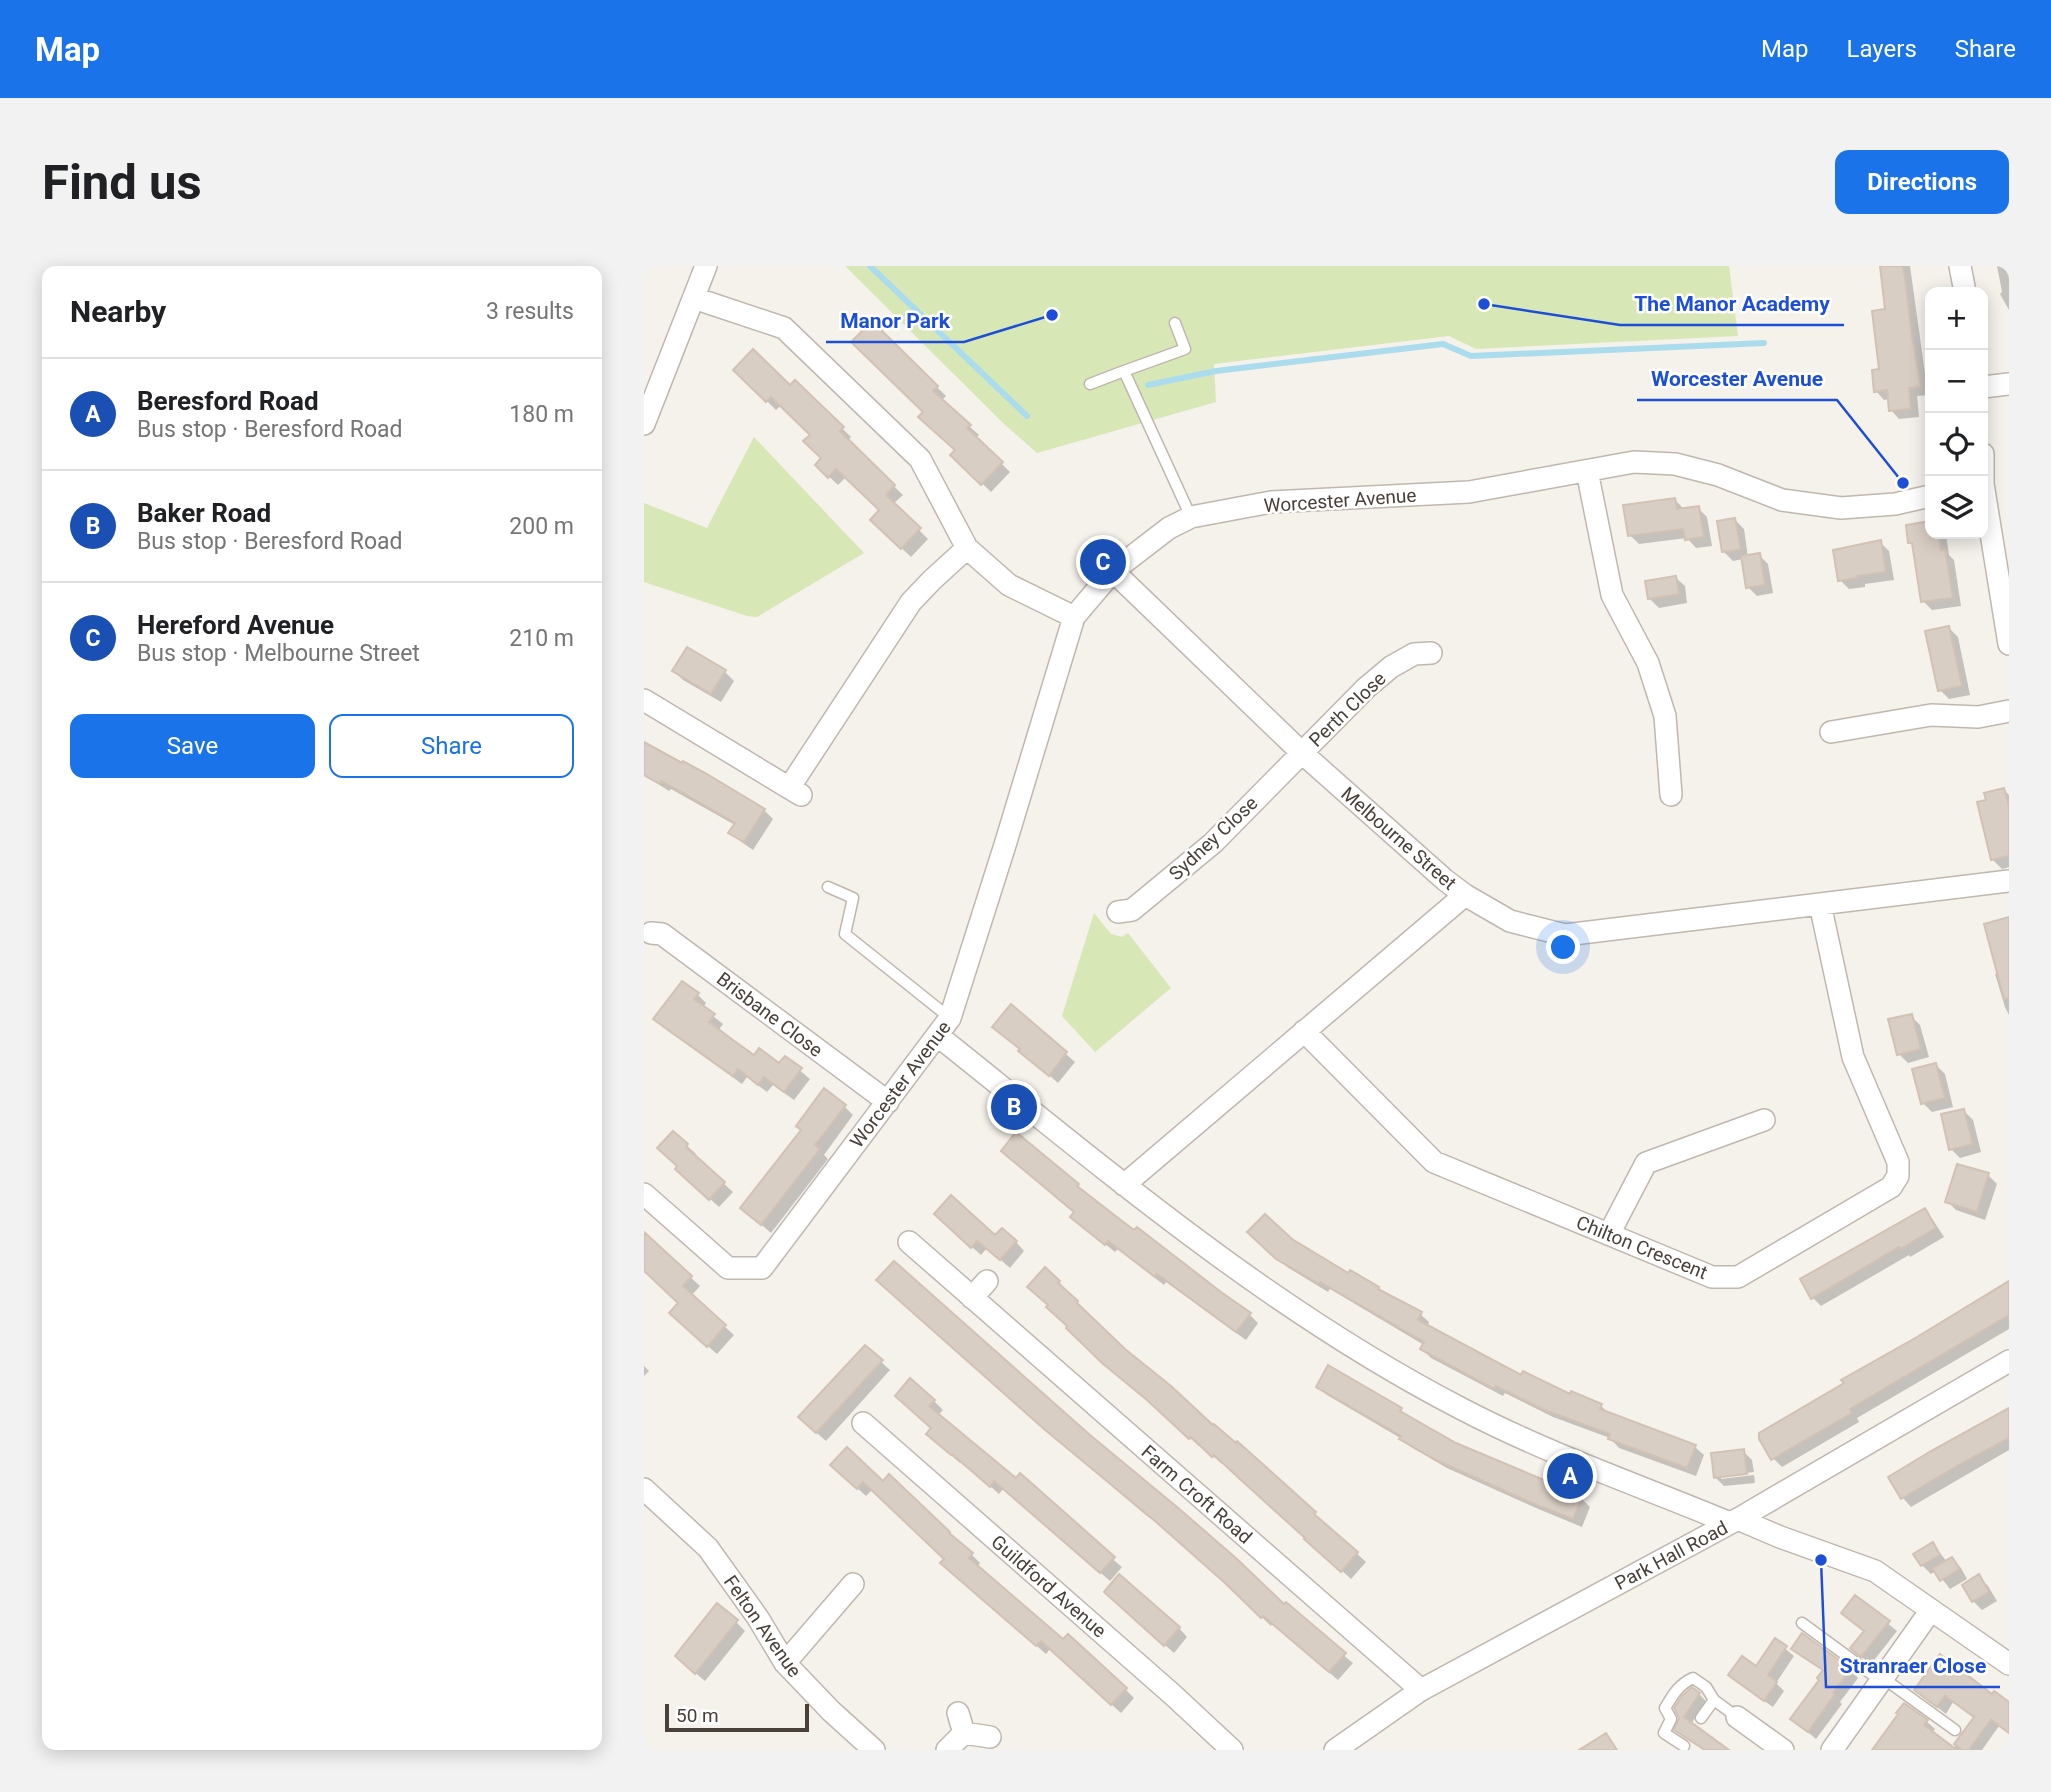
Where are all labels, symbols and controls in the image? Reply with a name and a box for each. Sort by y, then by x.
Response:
text: Map [35,30,100,69]
text: Map [1761,35,1809,63]
text: Layers [1847,35,1917,63]
text: Share [1955,35,2016,63]
button: Directions [1835,150,2009,214]
text: Find us [42,154,202,211]
callout: The Manor Academy [1620,283,1844,325]
map controls [1925,287,1988,539]
button: + [1925,287,1988,350]
text: The Manor Academy [1634,292,1830,316]
text: Nearby [70,294,166,329]
text: 3 results [486,298,574,325]
callout: Manor Park [826,300,964,342]
text: Manor Park [840,309,951,333]
button: − [1925,350,1988,413]
callout: Worcester Avenue [1637,358,1837,400]
text: Worcester Avenue [1651,367,1823,391]
text: Beresford Road [137,386,319,416]
text: A [85,401,101,428]
text: 180 m [509,401,574,428]
button: locate [1925,413,1988,476]
text: Bus stop · Beresford Road [137,416,403,443]
button: layers [1925,476,1988,539]
street label: Worcester Avenue [1263,484,1417,517]
text: Baker Road [137,498,271,528]
text: B [86,513,100,540]
text: 200 m [509,513,574,540]
text: Bus stop · Beresford Road [137,528,403,555]
pin: C [1080,536,1126,588]
text: Hereford Avenue [137,610,334,640]
text: C [85,625,101,652]
text: 210 m [509,625,574,652]
text: Bus stop · Melbourne Street [137,640,420,667]
street label: Perth Close [1304,667,1391,752]
button: Save [70,714,315,778]
button: Share [329,714,574,778]
street label: Melbourne Street [1336,782,1461,895]
street label: Sydney Close [1164,792,1262,885]
your location [1546,930,1580,964]
street label: Brisbane Close [712,967,827,1062]
street label: Worcester Avenue [845,1016,956,1152]
pin: B [991,1081,1037,1133]
street label: Chilton Crescent [1573,1211,1711,1284]
street label: Farm Croft Road [1137,1440,1257,1549]
pin: A [1547,1450,1593,1502]
street label: Park Hall Road [1611,1516,1732,1595]
street label: Guildford Avenue [987,1530,1111,1643]
street label: Felton Avenue [719,1571,806,1682]
callout: Stranraer Close [1826,1645,2000,1687]
text: Stranraer Close [1840,1654,1986,1678]
scale bar [665,1701,808,1733]
text: 50 m [676,1704,719,1727]

